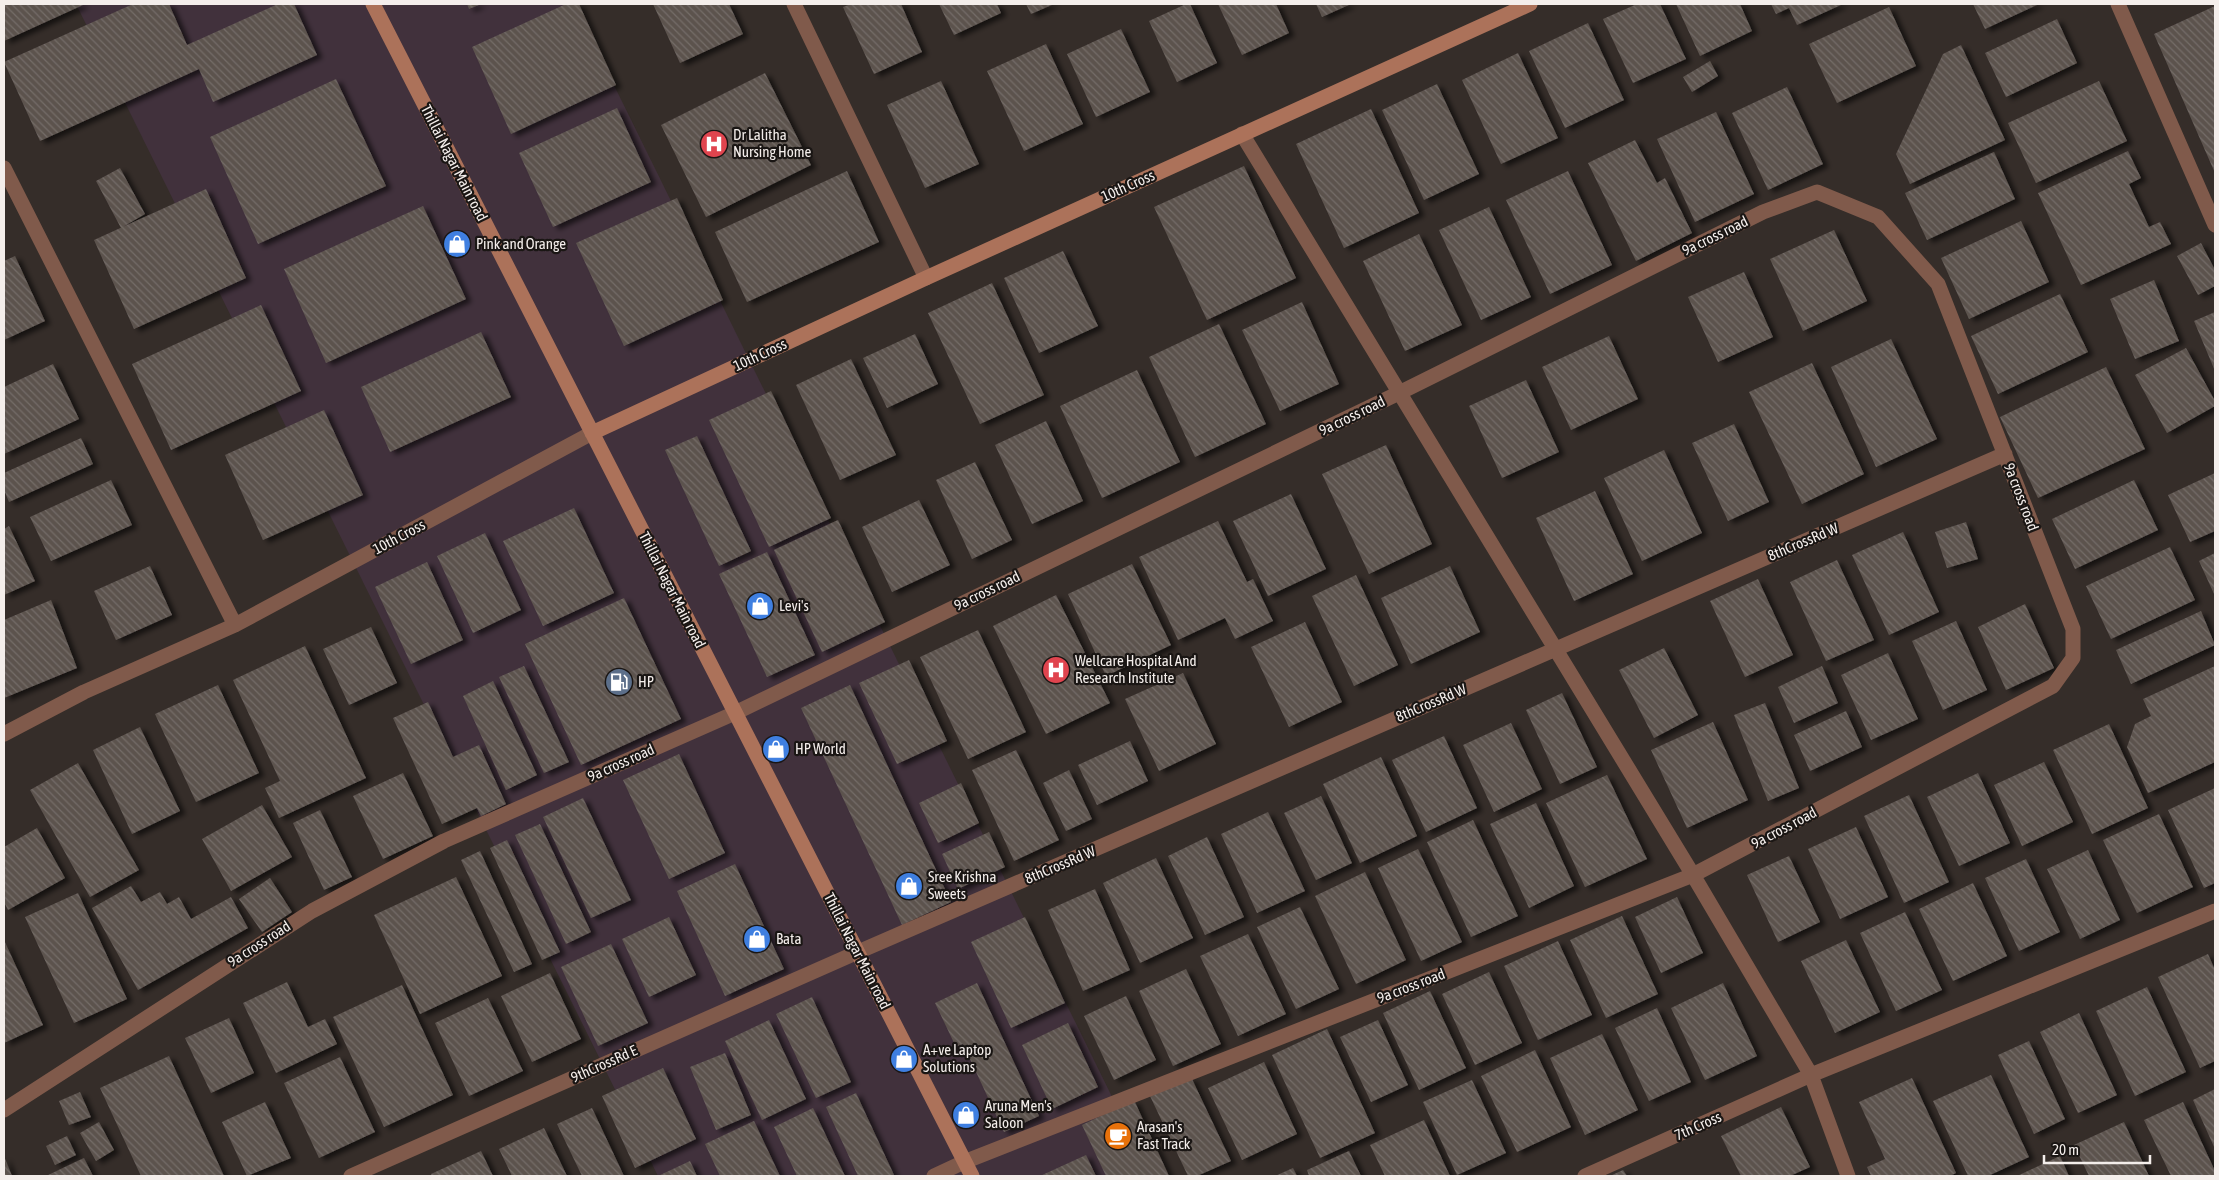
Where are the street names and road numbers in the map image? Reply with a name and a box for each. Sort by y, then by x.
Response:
street label: Thillai Nagar Main road [418,102,491,224]
street label: 10th Cross [1098,166,1157,205]
street label: 9a cross road [1679,212,1751,259]
street label: 10th Cross [731,335,789,374]
street label: 9a cross road [1316,392,1388,439]
street label: 9a cross road [2001,460,2042,533]
street label: 10th Cross [370,516,428,557]
street label: 8thCrossRd W [1765,519,1841,564]
street label: Thillai Nagar Main road [636,529,709,651]
street label: 9a cross road [951,567,1023,614]
street label: 8thCrossRd W [1393,680,1469,725]
street label: 9a cross road [585,740,657,785]
street label: 9a cross road [1748,803,1819,852]
street label: 8thCrossRd W [1022,842,1098,887]
street label: Thillai Nagar Main road [821,890,894,1012]
street label: 9a cross road [224,917,293,970]
street label: 9a cross road [1374,965,1447,1006]
street label: 9thCrossRd E [568,1041,640,1086]
street label: 7th Cross [1672,1108,1724,1143]

